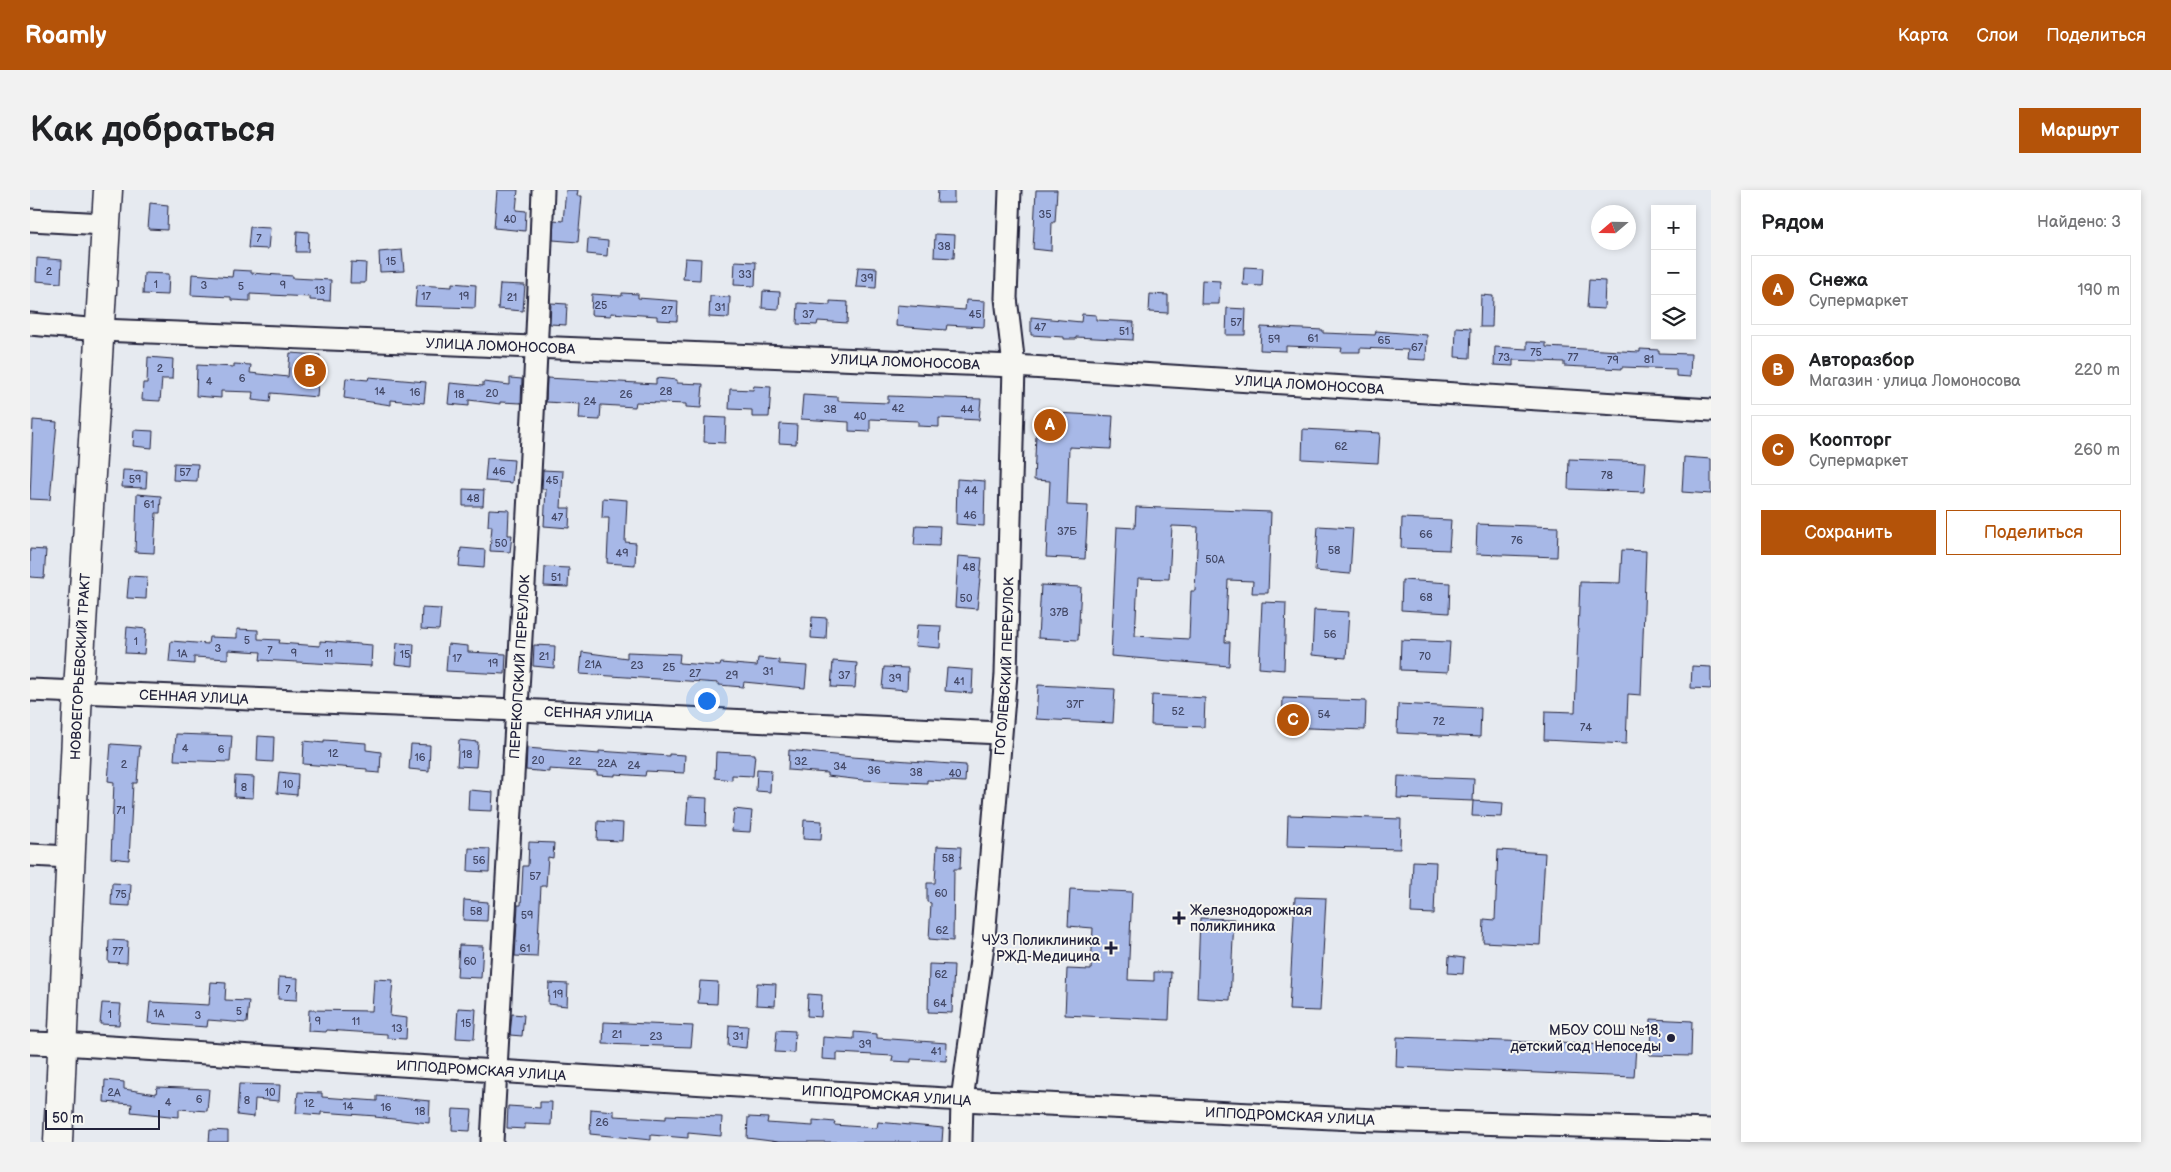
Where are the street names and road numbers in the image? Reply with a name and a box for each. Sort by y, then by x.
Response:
street label: УЛИЦА ЛОМОНОСОВА [425,334,576,357]
street label: УЛИЦА ЛОМОНОСОВА [830,350,981,373]
street label: УЛИЦА ЛОМОНОСОВА [1234,371,1385,398]
street label: НОВОЕГОРЬЕВСКИЙ ТРАКТ [66,572,94,760]
street label: ПЕРЕКОПСКИЙ ПЕРЕУЛОК [506,573,533,759]
street label: ГОГОЛЕВСКИЙ ПЕРЕУЛОК [991,576,1017,756]
street label: СЕННАЯ УЛИЦА [139,686,249,707]
street label: СЕННАЯ УЛИЦА [544,703,654,725]
street label: ИППОДРОМСКАЯ УЛИЦА [396,1056,567,1084]
street label: ИППОДРОМСКАЯ УЛИЦА [801,1082,972,1109]
street label: ИППОДРОМСКАЯ УЛИЦА [1205,1103,1376,1128]

